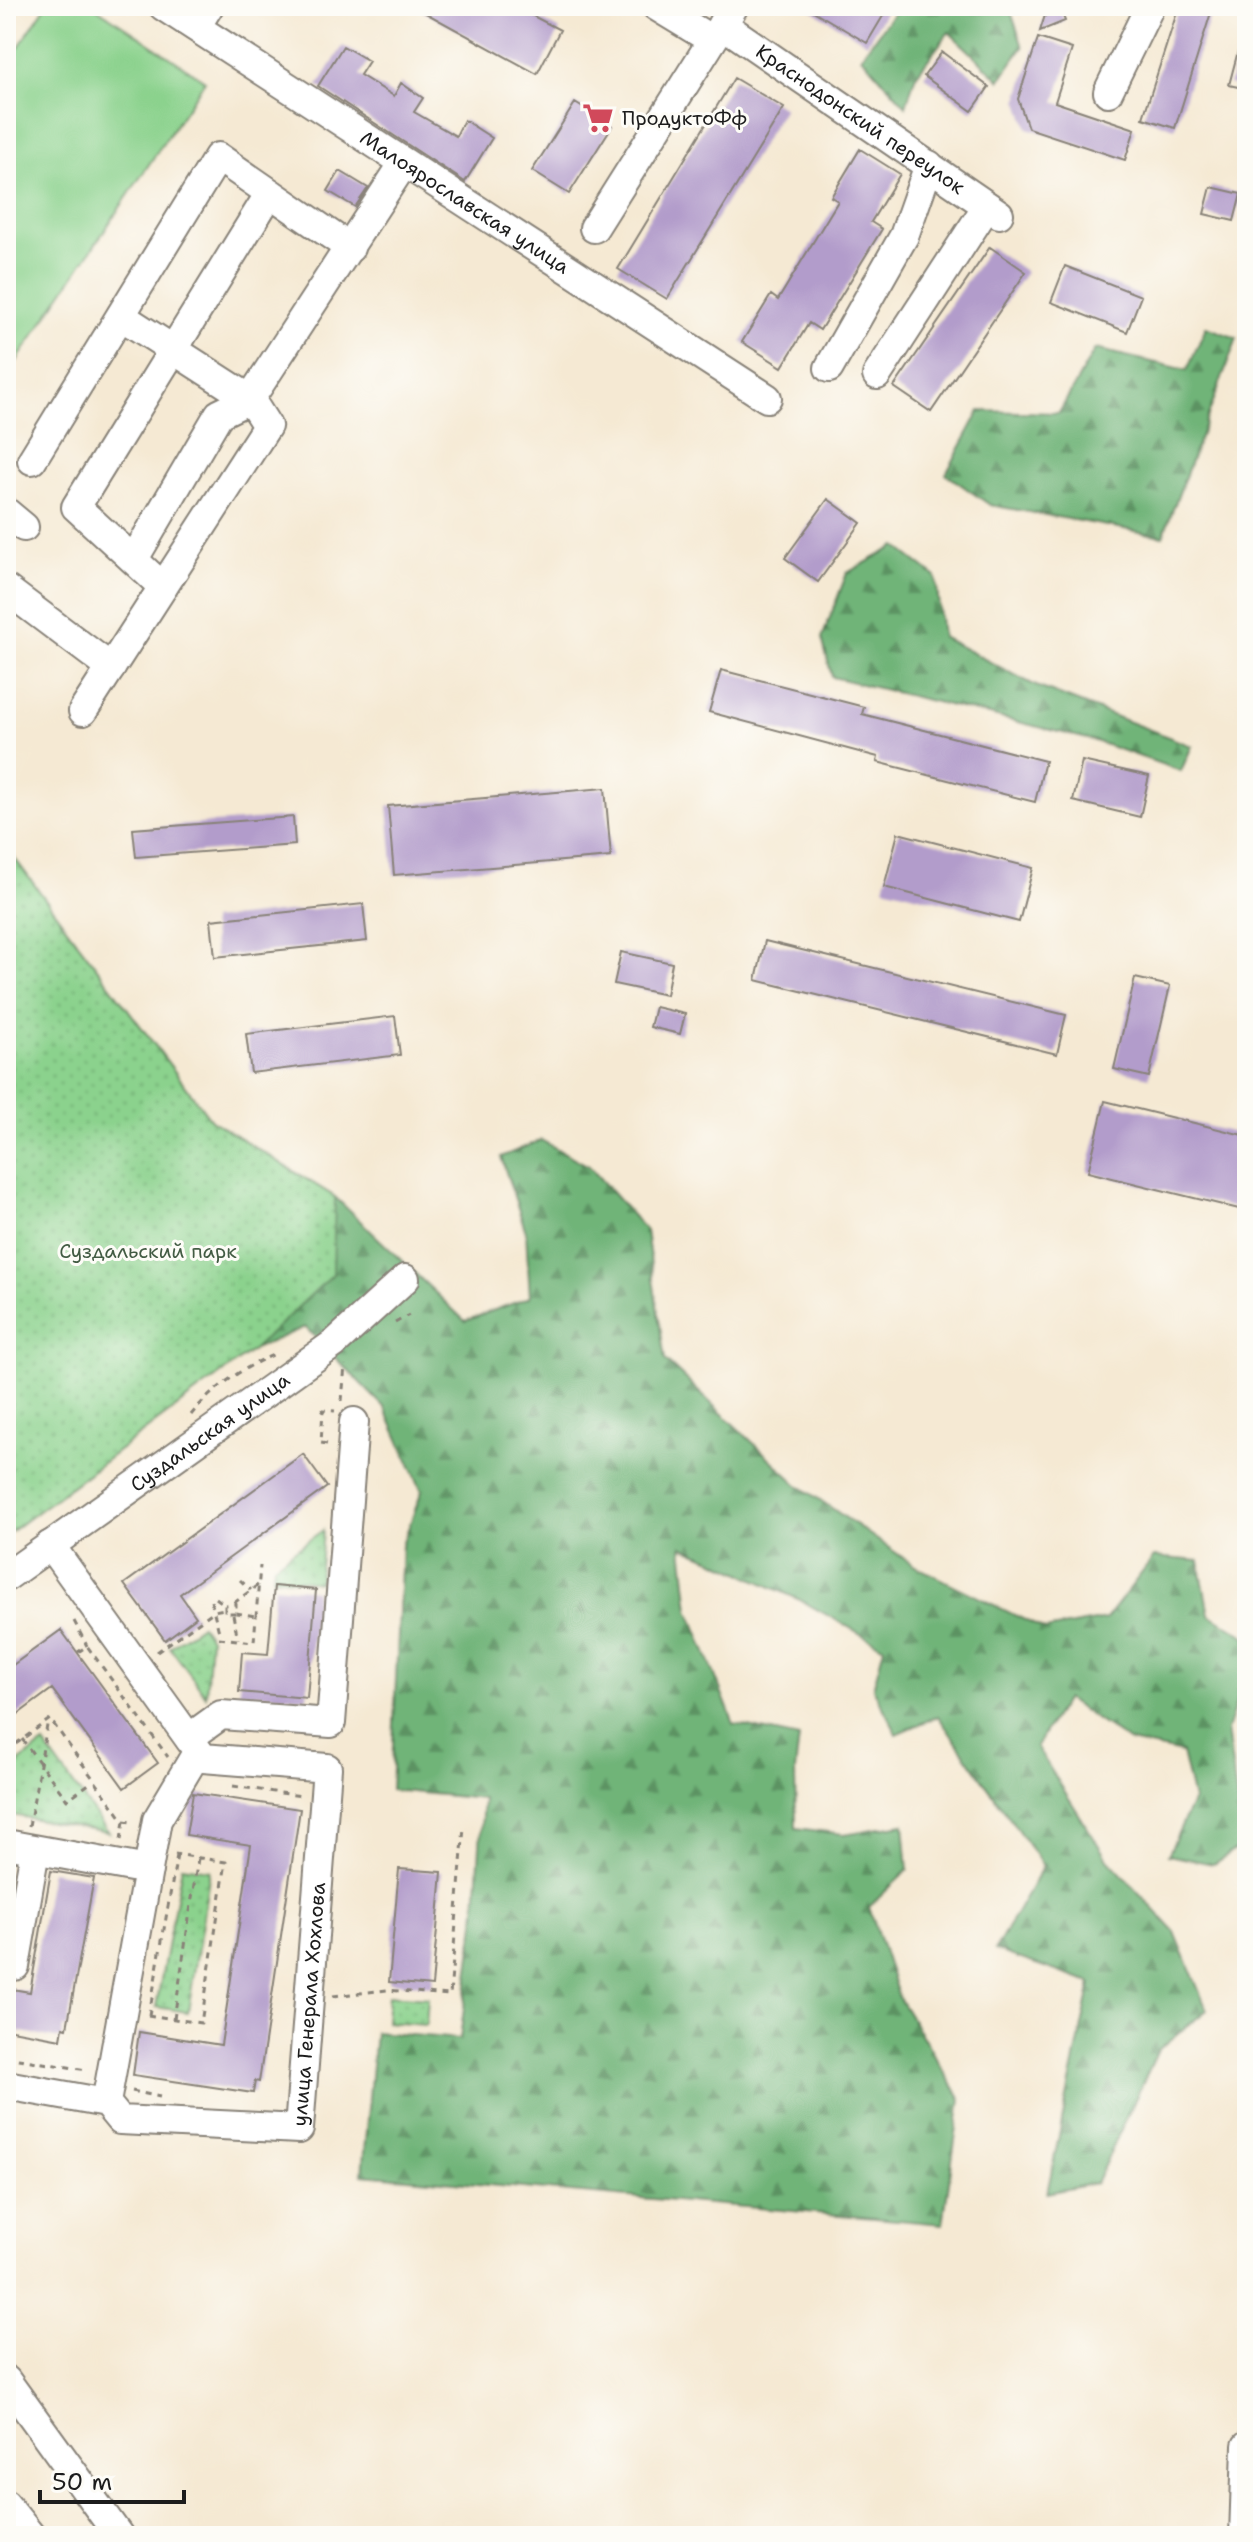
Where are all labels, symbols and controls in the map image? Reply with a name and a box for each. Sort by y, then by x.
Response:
street label: Краснодонский переулок [751,38,970,200]
supermarket icon: ПродуктоФф [581,101,615,135]
place label: ПродуктоФф [622,105,747,131]
street label: Малоярославская улица [355,125,575,280]
park label: Суздальский парк [59,1238,237,1264]
street label: Суздальская улица [125,1366,295,1498]
street label: улица Генерала Хохлова [286,1881,331,2127]
scale bar [40,2454,184,2504]
text: 50 m [52,2466,112,2498]

